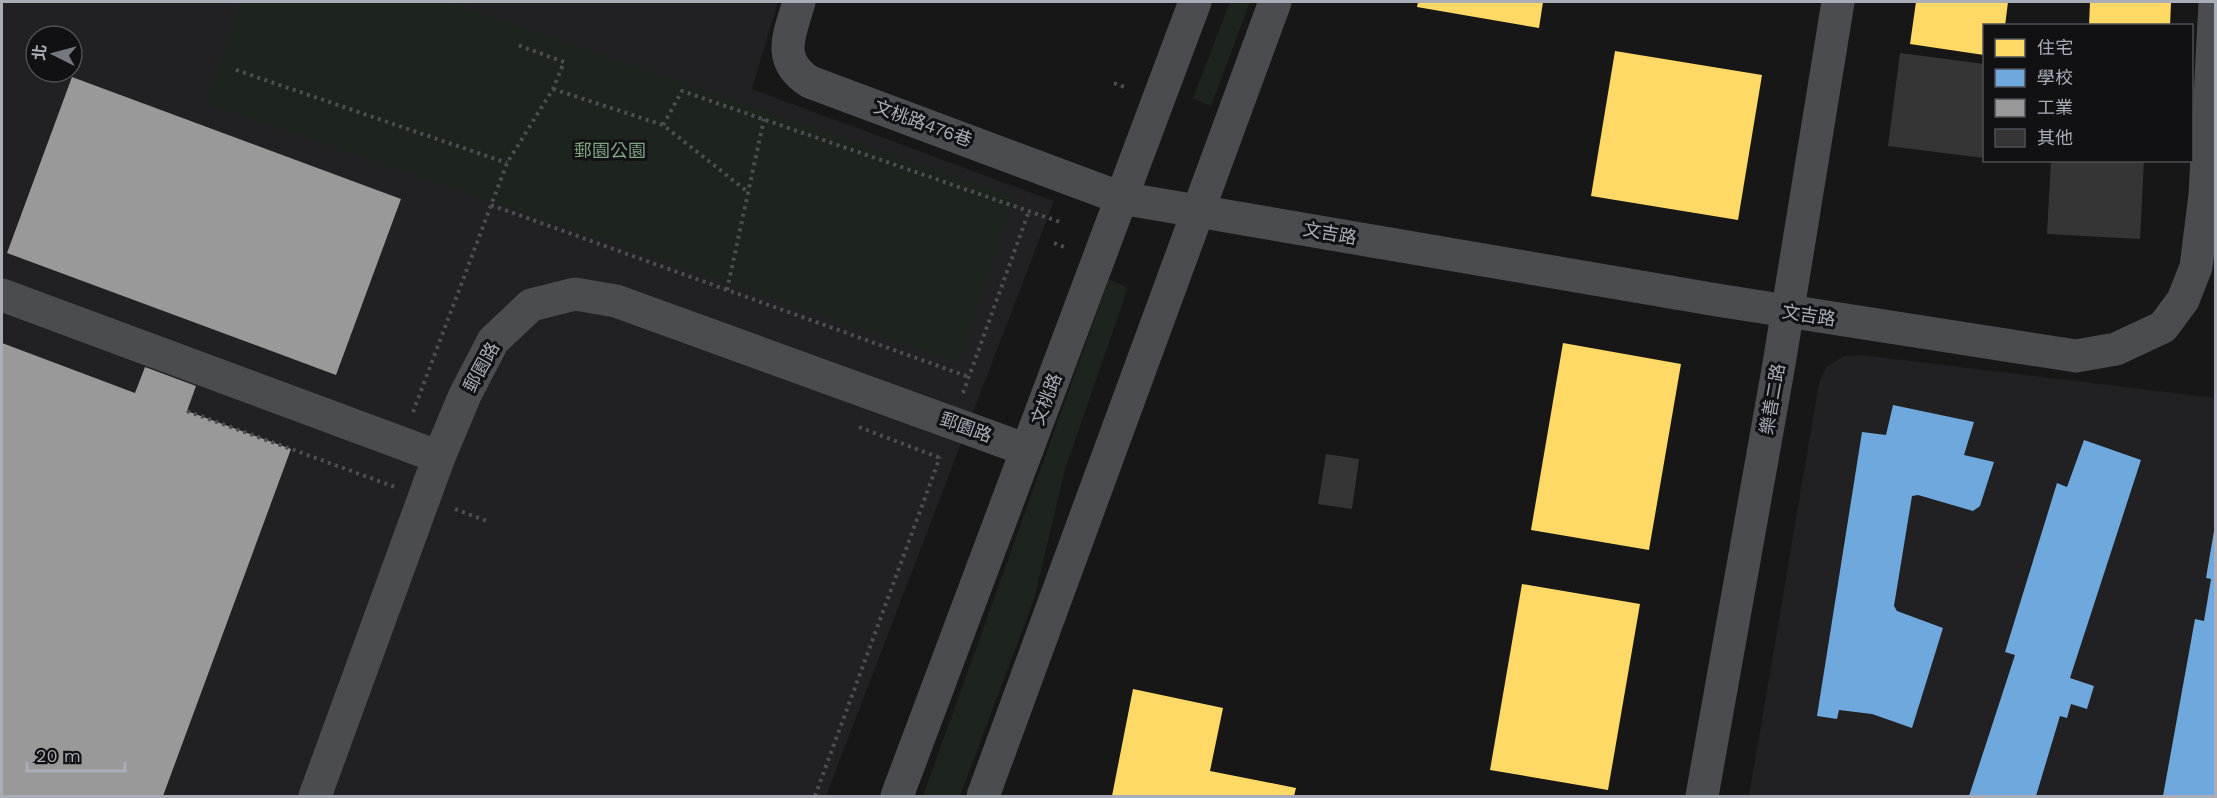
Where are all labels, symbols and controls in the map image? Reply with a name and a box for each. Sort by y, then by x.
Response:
north arrow [24,24,84,84]
legend [1983,24,2193,162]
text: 住宅 [2037,37,2073,58]
text: 北 [29,44,50,61]
text: 學校 [2037,67,2073,88]
street label: 文桃路476巷 [871,96,975,150]
text: 工業 [2037,97,2073,118]
text: 其他 [2037,127,2073,148]
park label: 郵園公園 [574,140,646,161]
street label: 文吉路 [1302,218,1358,248]
street label: 文吉路 [1781,300,1837,330]
street label: 郵園路 [459,338,503,396]
street label: 樂善二路 [1755,362,1789,436]
street label: 文桃路 [1027,370,1065,428]
street label: 郵園路 [937,408,995,446]
scale bar [27,735,124,773]
text: 20 m [36,745,81,766]

